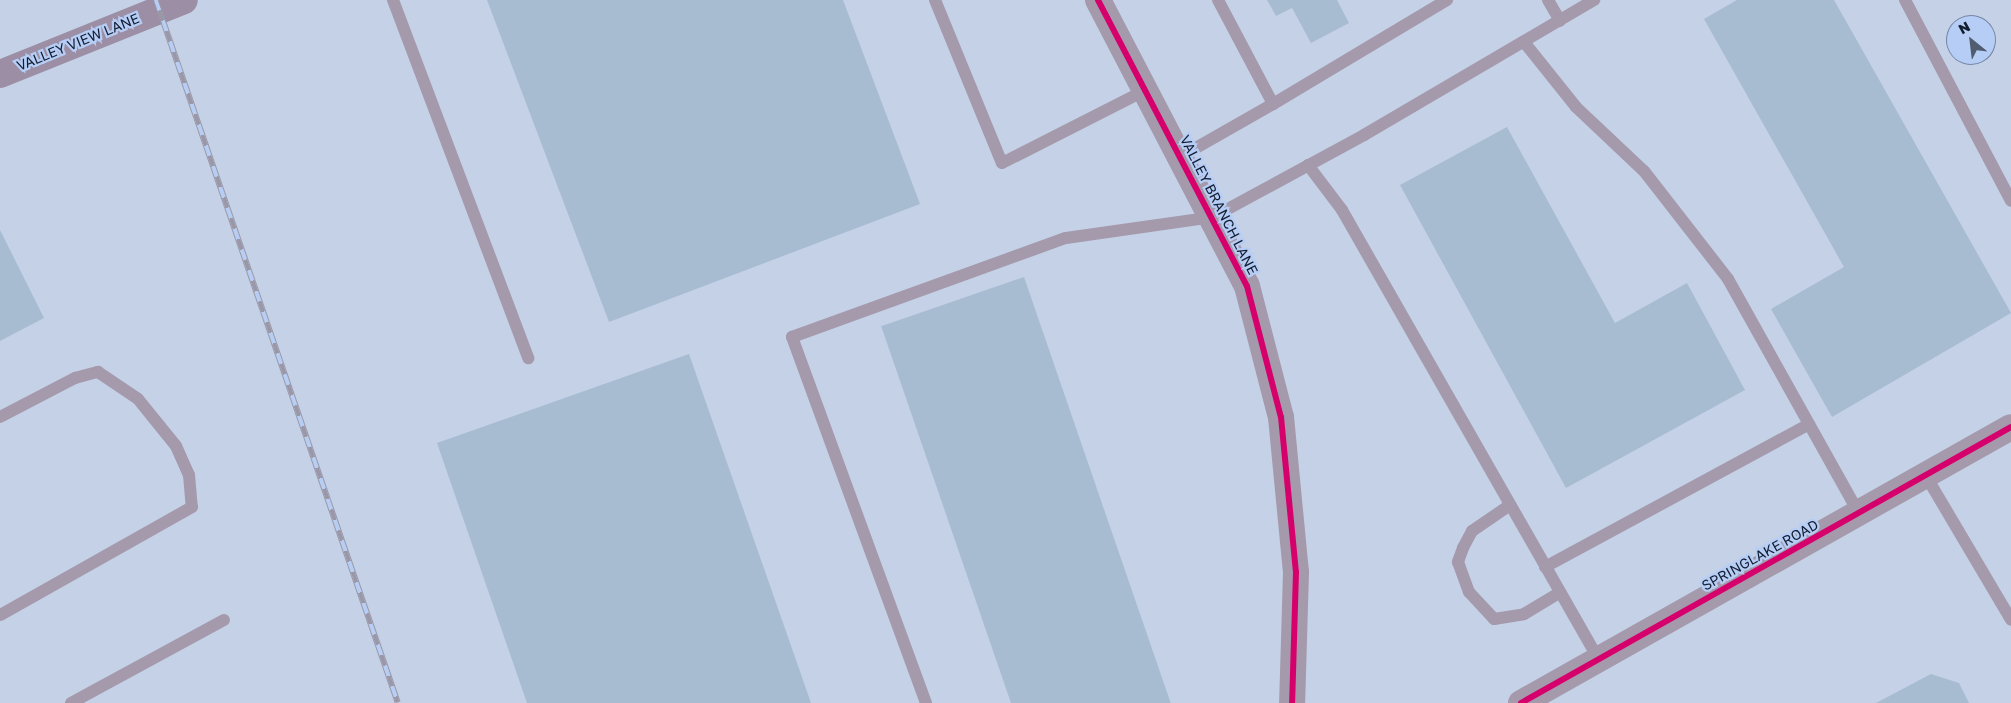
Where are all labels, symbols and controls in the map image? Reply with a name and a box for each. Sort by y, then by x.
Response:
street label: VALLEY VIEW LANE [14,10,142,74]
north arrow [1946,15,1996,65]
text: N [1955,17,1973,37]
street label: VALLEY BRANCH LANE [1177,133,1261,277]
street label: SPRINGLAKE ROAD [1699,516,1821,594]

